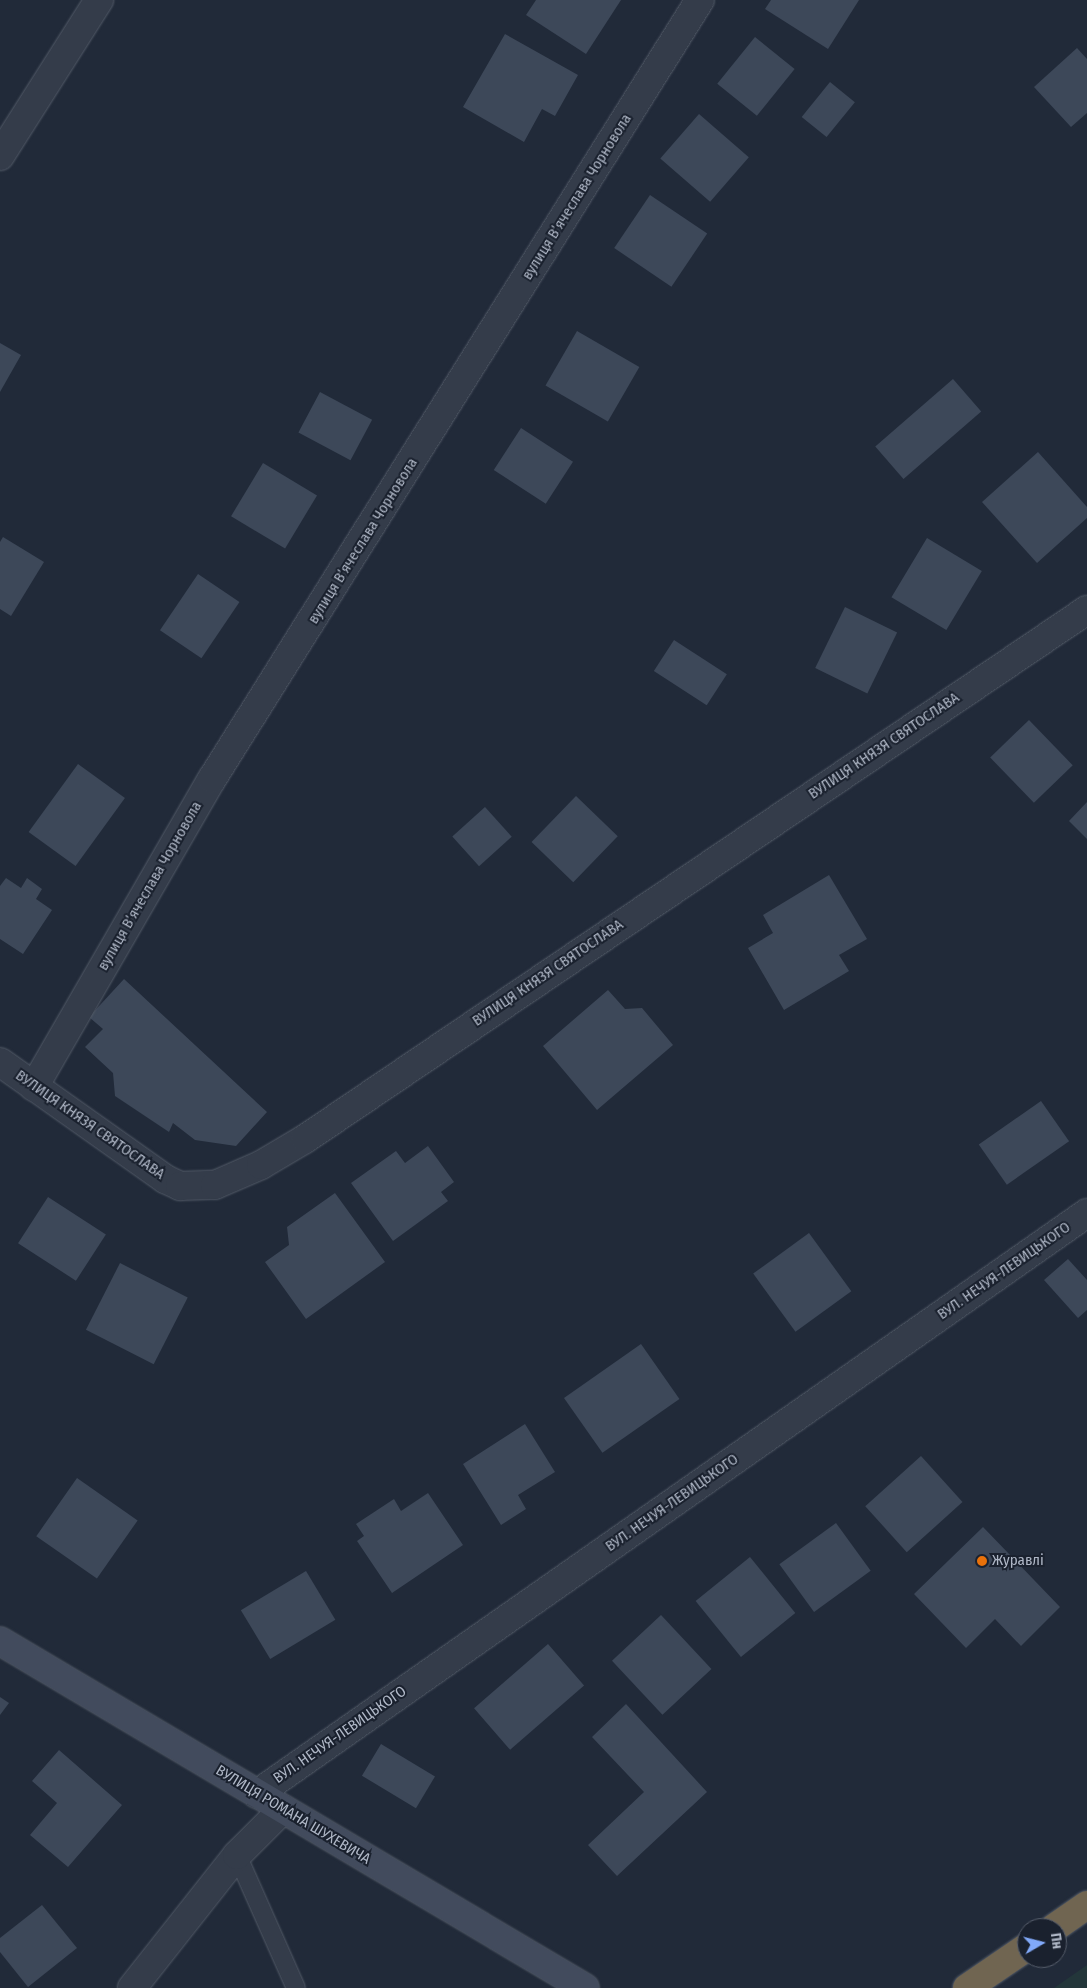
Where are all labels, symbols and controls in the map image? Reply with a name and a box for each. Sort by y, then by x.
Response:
street label: вулиця Вʼячеслава Чорновола [518,111,636,283]
street label: вулиця Вʼячеслава Чорновола [304,455,422,627]
street label: ВУЛИЦЯ КНЯЗЯ СВЯТОСЛАВА [805,689,963,803]
street label: вулиця Вʼячеслава Чорновола [94,798,206,974]
street label: ВУЛИЦЯ КНЯЗЯ СВЯТОСЛАВА [469,916,627,1030]
street label: ВУЛИЦЯ КНЯЗЯ СВЯТОСЛАВА [12,1067,168,1183]
street label: ВУЛ. НЕЧУЯ-ЛЕВИЦЬКОГО [934,1218,1074,1324]
street label: ВУЛ. НЕЧУЯ-ЛЕВИЦЬКОГО [602,1450,742,1556]
place label: Журавлі [992,1552,1044,1570]
marker: Журавлі [976,1555,988,1567]
street label: ВУЛ. НЕЧУЯ-ЛЕВИЦЬКОГО [270,1682,410,1788]
street label: ВУЛИЦЯ РОМАНА ШУХЕВИЧА [212,1762,374,1868]
north arrow [1017,1918,1067,1968]
text: Пн [1047,1932,1066,1950]

